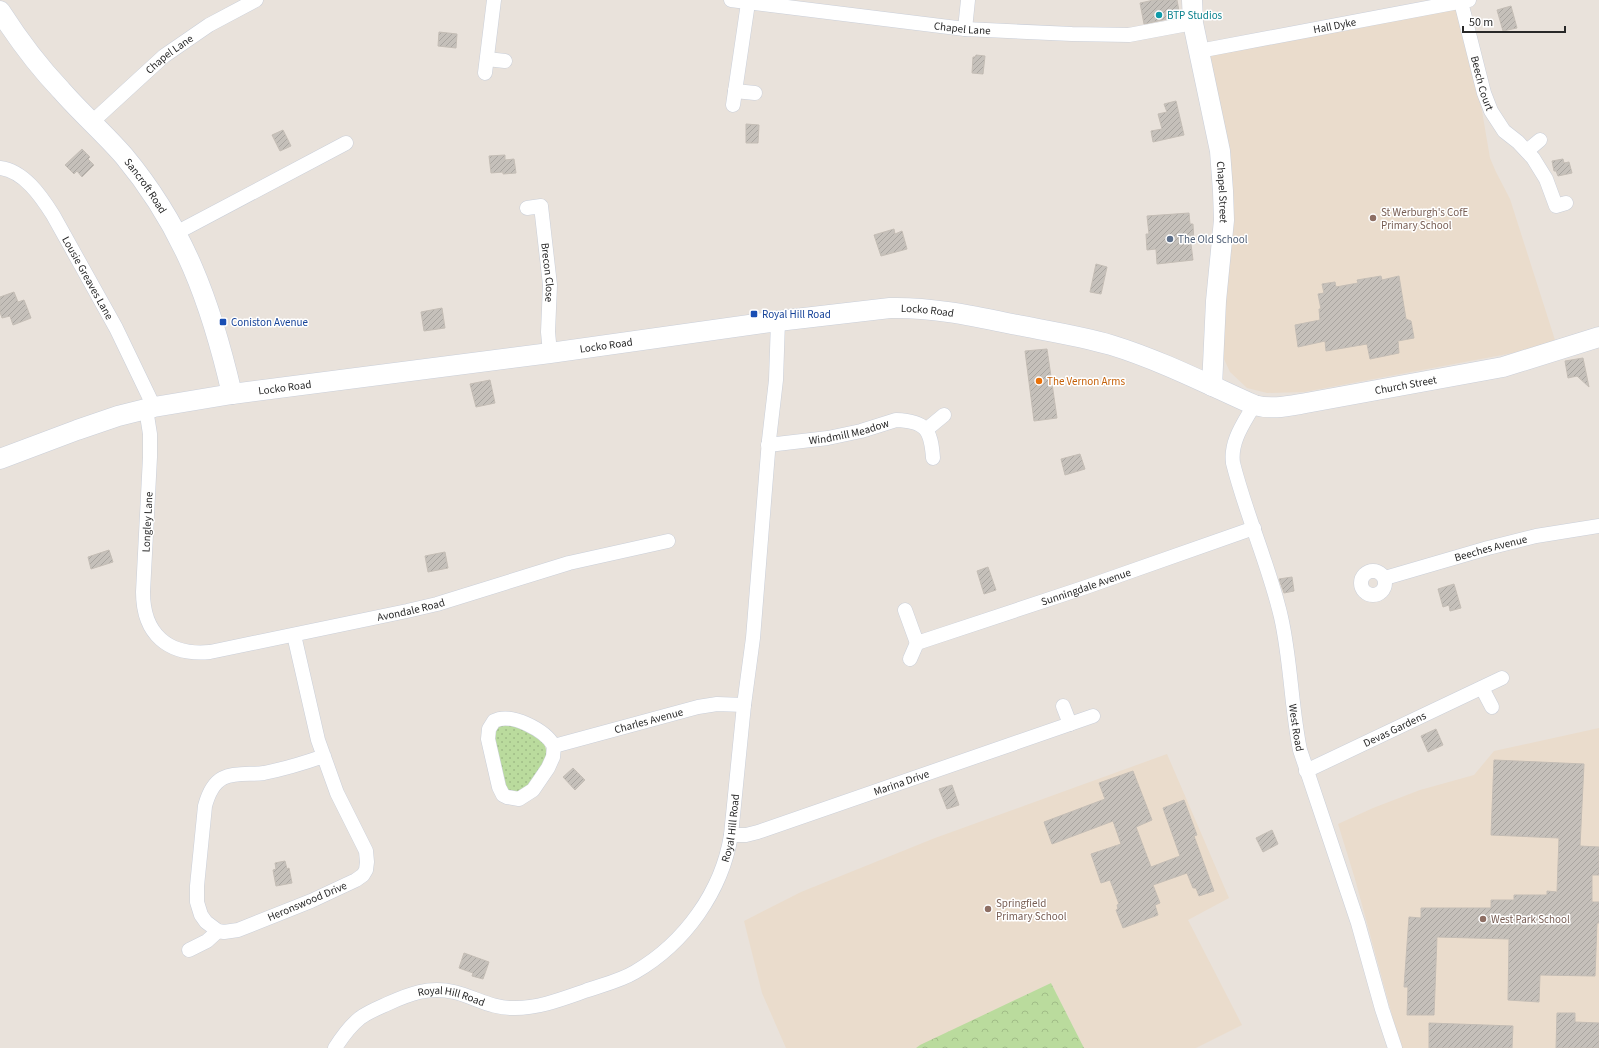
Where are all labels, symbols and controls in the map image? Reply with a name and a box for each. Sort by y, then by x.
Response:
place label: BTP Studios [1167,8,1223,23]
scale bar [1463,8,1565,34]
marker: BTP Studios [1154,10,1164,20]
street label: Hall Dyke [1312,14,1358,37]
text: 50 m [1469,14,1493,31]
street label: Chapel Lane [933,18,991,38]
street label: Chapel Lane [142,31,197,77]
street label: Beech Court [1467,54,1497,113]
street label: Sancroft Road [121,155,170,216]
street label: Chapel Street [1213,161,1231,224]
place label: St Werburgh's CofE Primary School [1381,205,1469,233]
marker: St Werburgh's CofE Primary School [1368,213,1378,223]
place label: The Old School [1178,232,1248,247]
street label: Lousie Greaves Lane [58,234,117,323]
marker: The Old School [1165,234,1175,244]
street label: Brecon Close [537,242,557,303]
street label: Locko Road [901,301,955,321]
place label: Royal Hill Road [762,307,831,322]
marker: Royal Hill Road [749,309,759,319]
place label: Coniston Avenue [231,315,309,330]
marker: Coniston Avenue [218,317,228,327]
street label: Locko Road [579,335,634,357]
street label: Church Street [1374,372,1438,398]
place label: The Vernon Arms [1047,374,1125,389]
marker: The Vernon Arms [1034,376,1044,386]
street label: Locko Road [257,377,312,399]
street label: Windmill Meadow [808,416,891,448]
street label: Longley Lane [138,491,157,553]
street label: Beeches Avenue [1453,531,1529,565]
street label: Sunningdale Avenue [1039,565,1133,609]
street label: Avondale Road [376,595,447,625]
street label: West Road [1285,703,1307,753]
street label: Charles Avenue [613,704,685,737]
street label: Devas Gardens [1361,708,1429,751]
street label: Marina Drive [872,766,932,799]
street label: Royal Hill Road [718,793,743,864]
street label: Heronswood Drive [265,878,350,925]
place label: Springfield Primary School [996,896,1067,924]
marker: Springfield Primary School [983,904,993,914]
place label: West Park School [1491,912,1570,927]
marker: West Park School [1478,914,1488,924]
street label: Royal Hill Road [416,983,487,1010]

